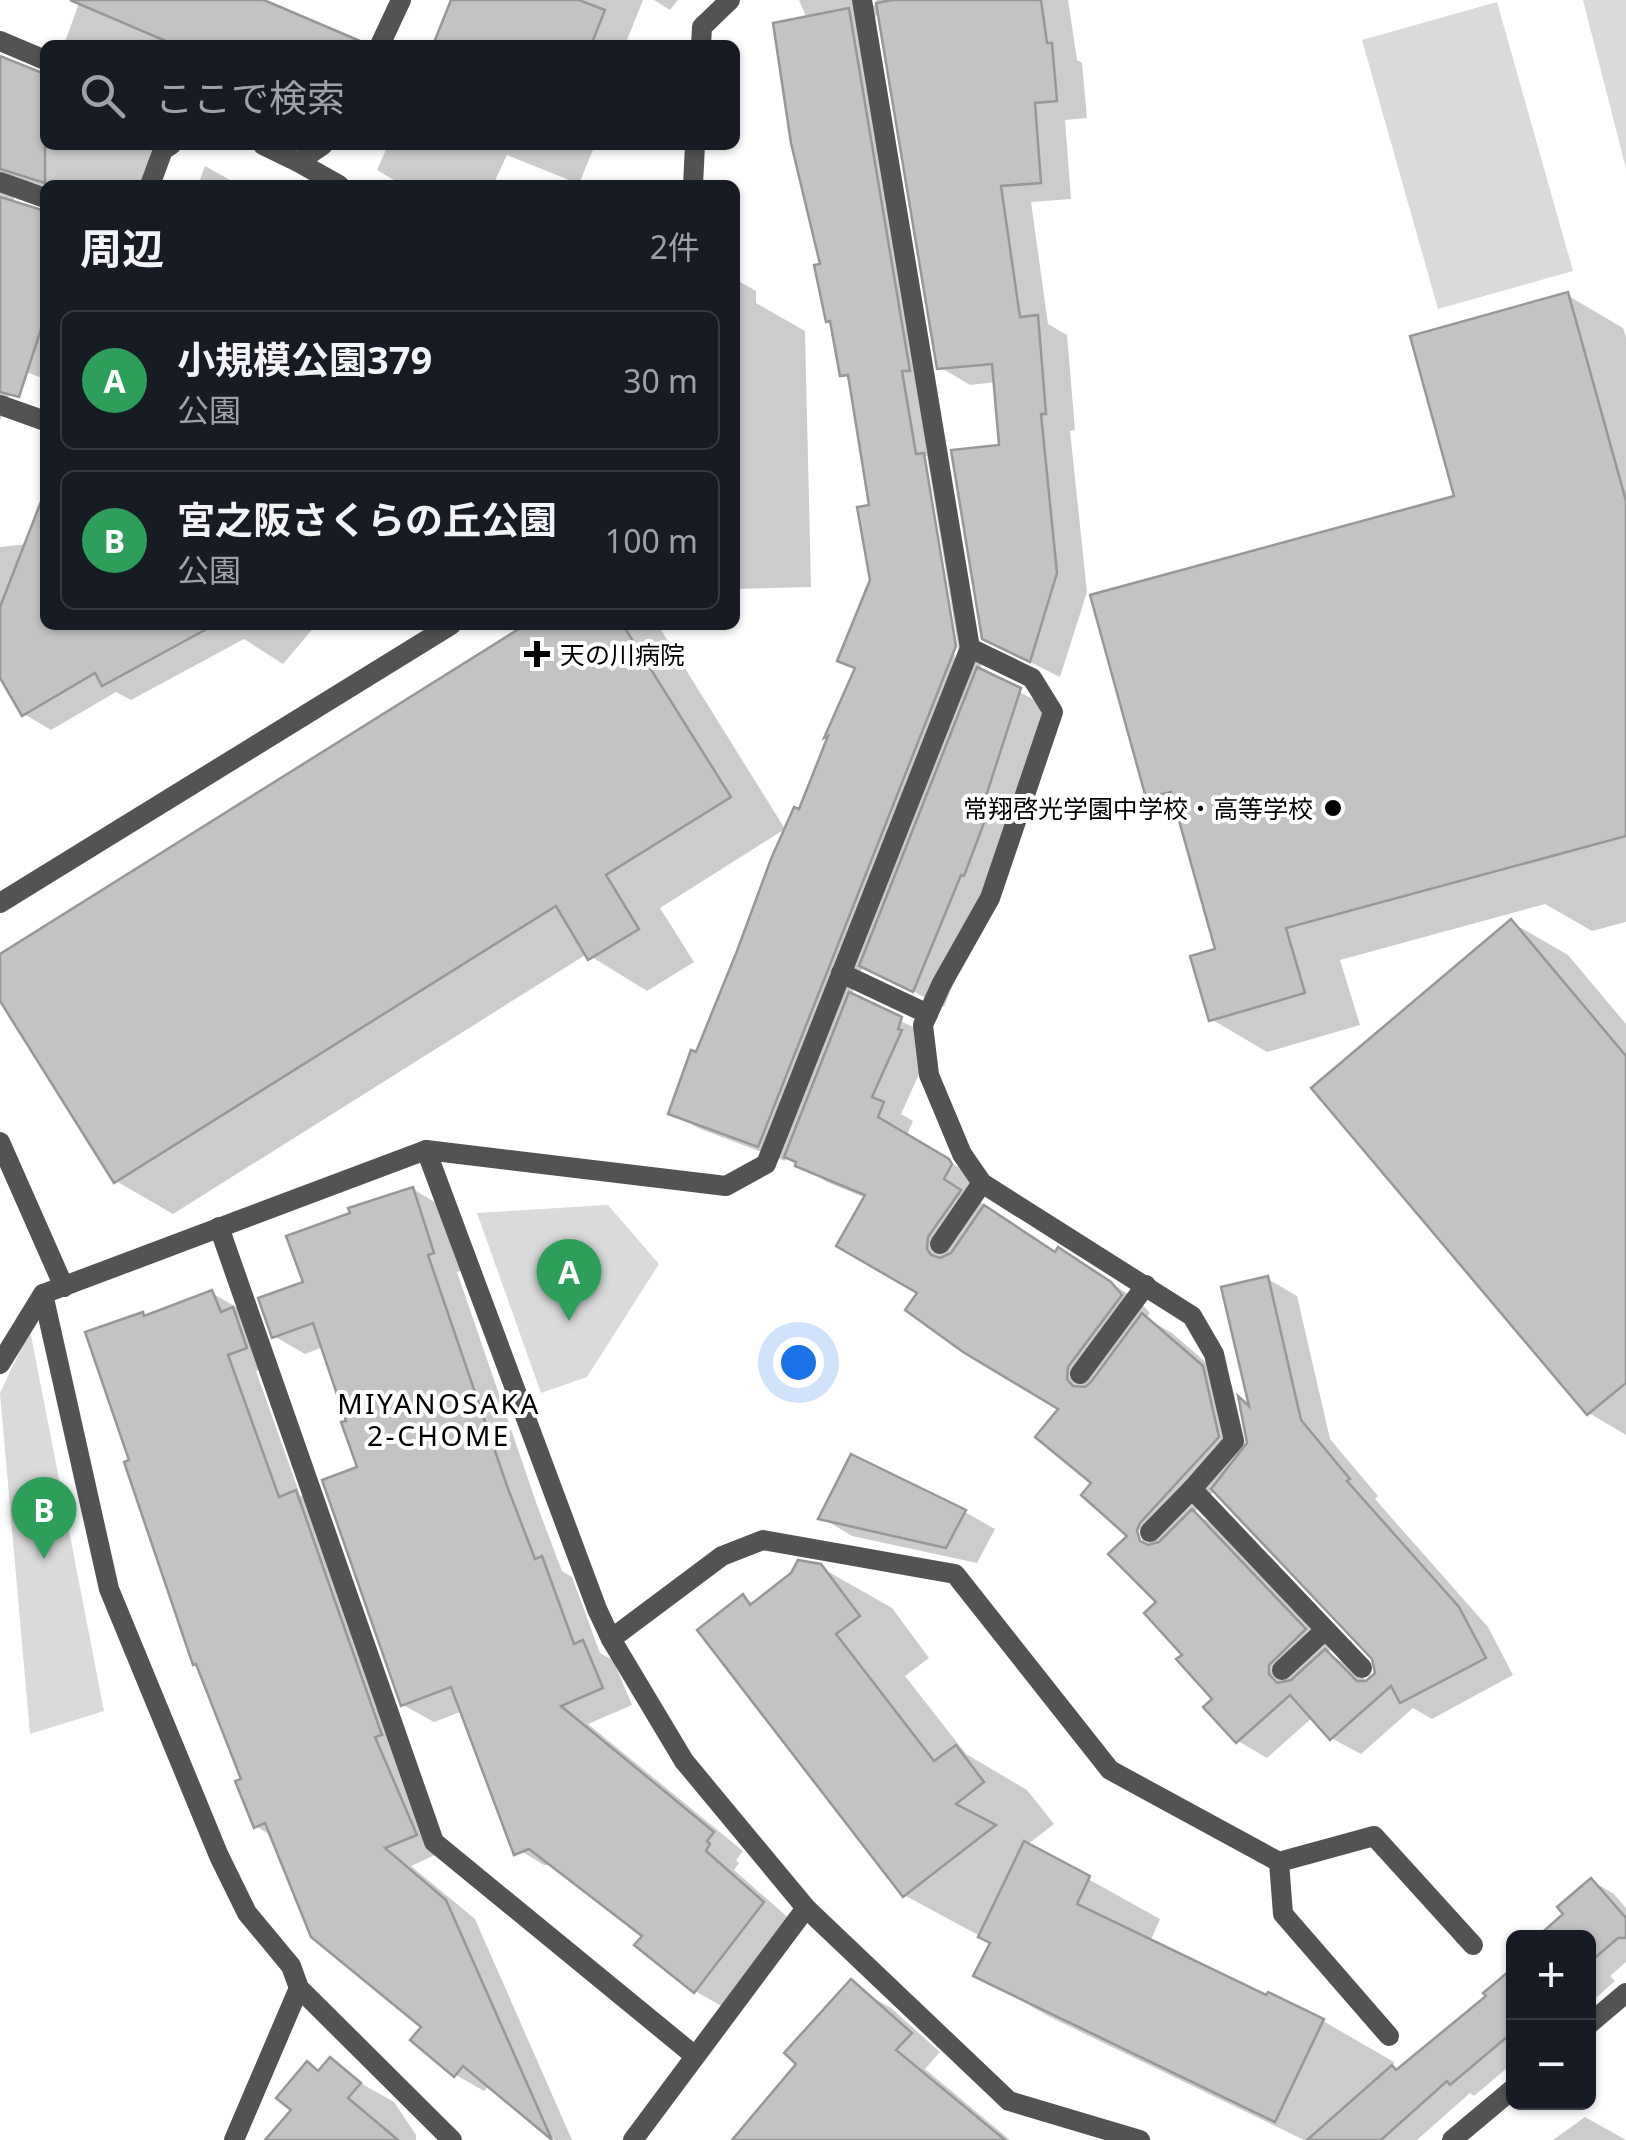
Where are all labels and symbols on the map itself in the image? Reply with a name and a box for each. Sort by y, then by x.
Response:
place label: 天の川病院 [560,637,685,671]
marker: 天の川病院 [524,641,550,667]
place label: 常翔啓光学園中学校・高等学校 [963,791,1313,825]
marker: 常翔啓光学園中学校・高等学校 [1322,797,1344,819]
pin: A [536,1238,602,1321]
your location [773,1337,824,1388]
district label: MIYANOSAKA 2-CHOME [337,1384,541,1454]
pin: B [12,1476,76,1559]

